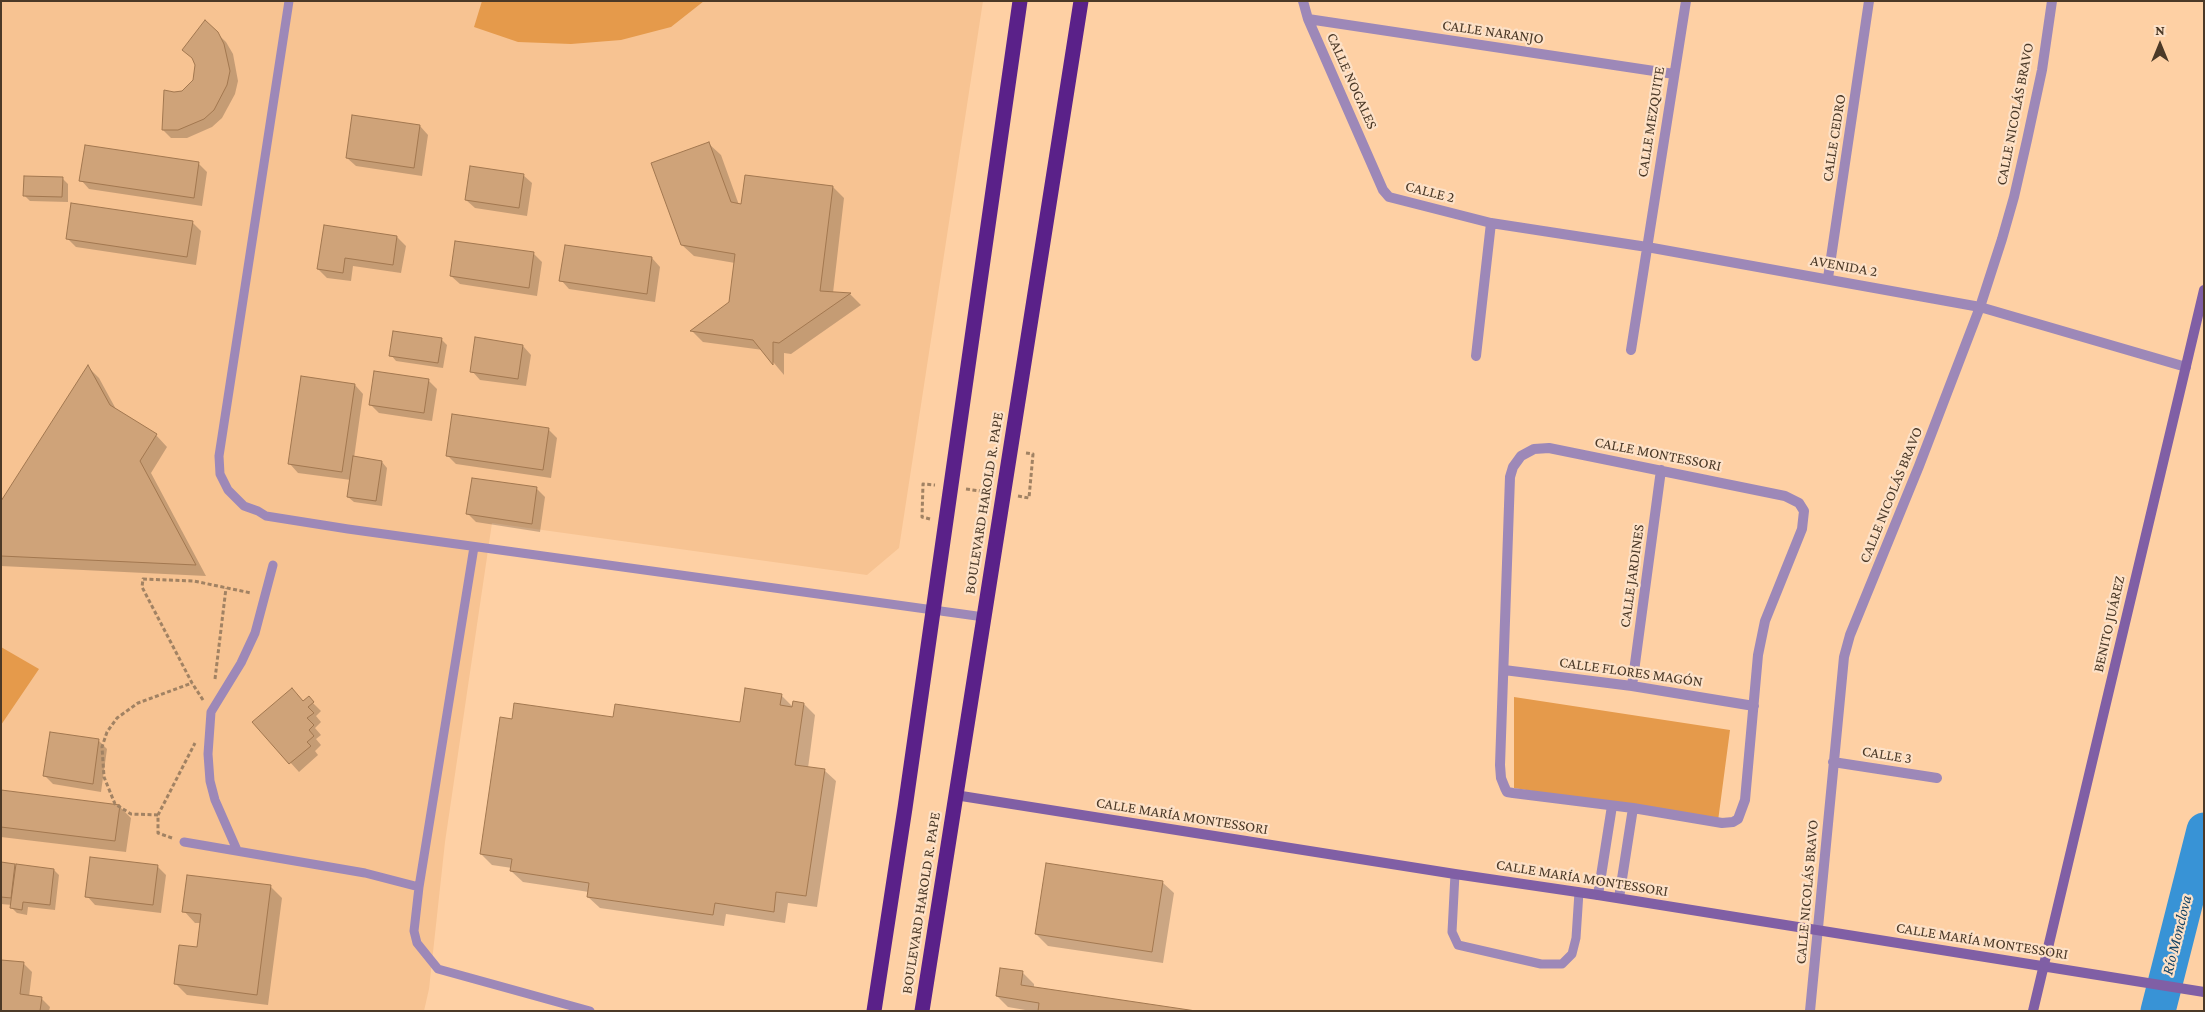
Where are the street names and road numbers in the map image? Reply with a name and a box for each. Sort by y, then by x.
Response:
street label: CALLE NARANJO [1441,16,1545,48]
street label: CALLE NOGALES [1323,30,1381,132]
street label: CALLE NICOLÁS BRAVO [1992,41,2038,187]
street label: CALLE MEZQUITE [1633,65,1669,179]
street label: CALLE CEDRO [1818,93,1850,183]
street label: CALLE 2 [1403,177,1457,207]
street label: AVENIDA 2 [1809,251,1879,281]
street label: BOULEVARD HAROLD R. PAPE [961,411,1007,595]
street label: CALLE NICOLÁS BRAVO [1856,424,1926,566]
street label: CALLE MONTESSORI [1593,433,1723,475]
street label: CALLE JARDINES [1616,523,1648,629]
street label: BENITO JUÁREZ [2089,574,2129,674]
street label: CALLE FLORES MAGÓN [1558,653,1704,691]
street label: CALLE 3 [1861,742,1913,768]
street label: CALLE MARÍA MONTESSORI [1095,794,1269,838]
street label: BOULEVARD HAROLD R. PAPE [898,811,944,995]
street label: CALLE NICOLÁS BRAVO [1792,819,1822,965]
street label: CALLE MARÍA MONTESSORI [1495,856,1669,900]
street label: CALLE MARÍA MONTESSORI [1895,919,2069,963]

